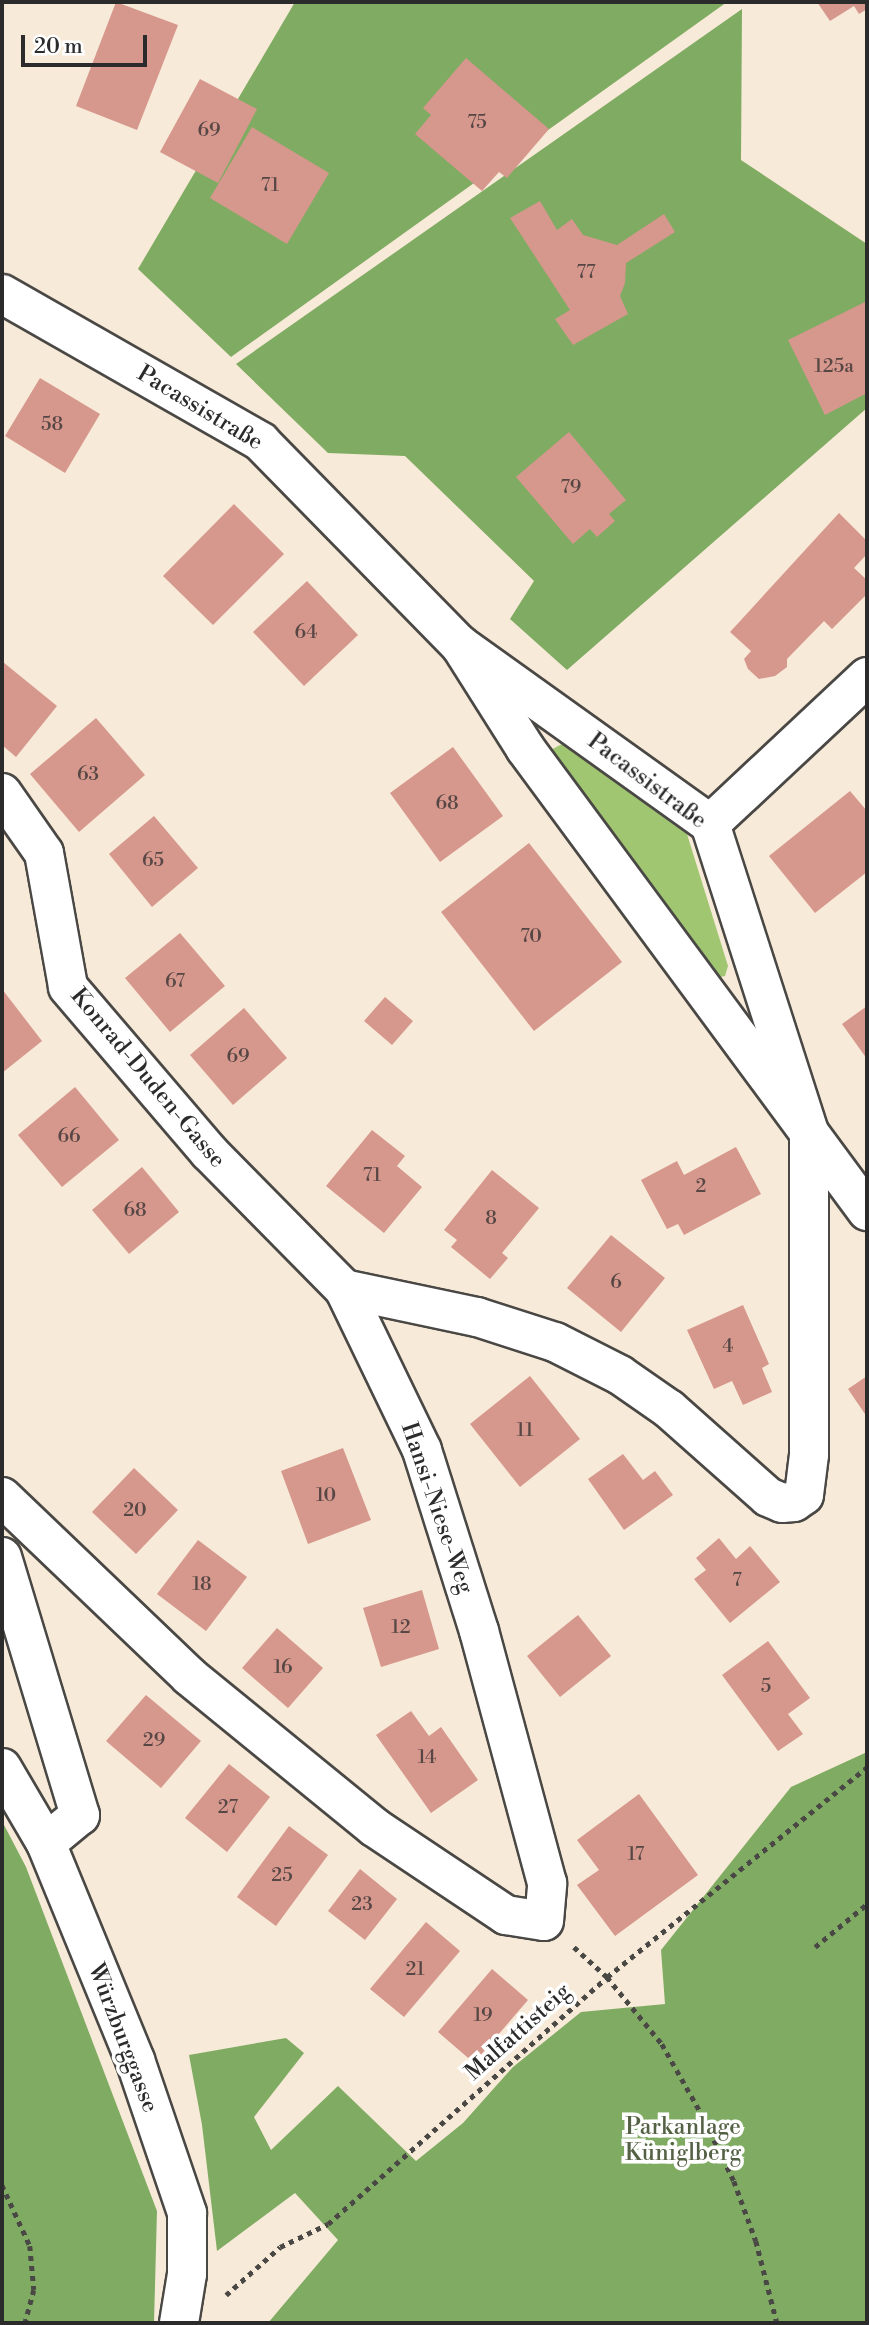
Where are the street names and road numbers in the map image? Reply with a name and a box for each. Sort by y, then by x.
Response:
street label: Pacassistraße [132,360,268,456]
street label: Pacassistraße [582,727,712,835]
street label: Konrad-Duden-Gasse [65,982,231,1174]
street label: Hansi-Niese-Weg [395,1419,479,1597]
street label: Würzburggasse [82,1960,164,2116]
street label: Malfattisteig [460,1978,576,2086]

